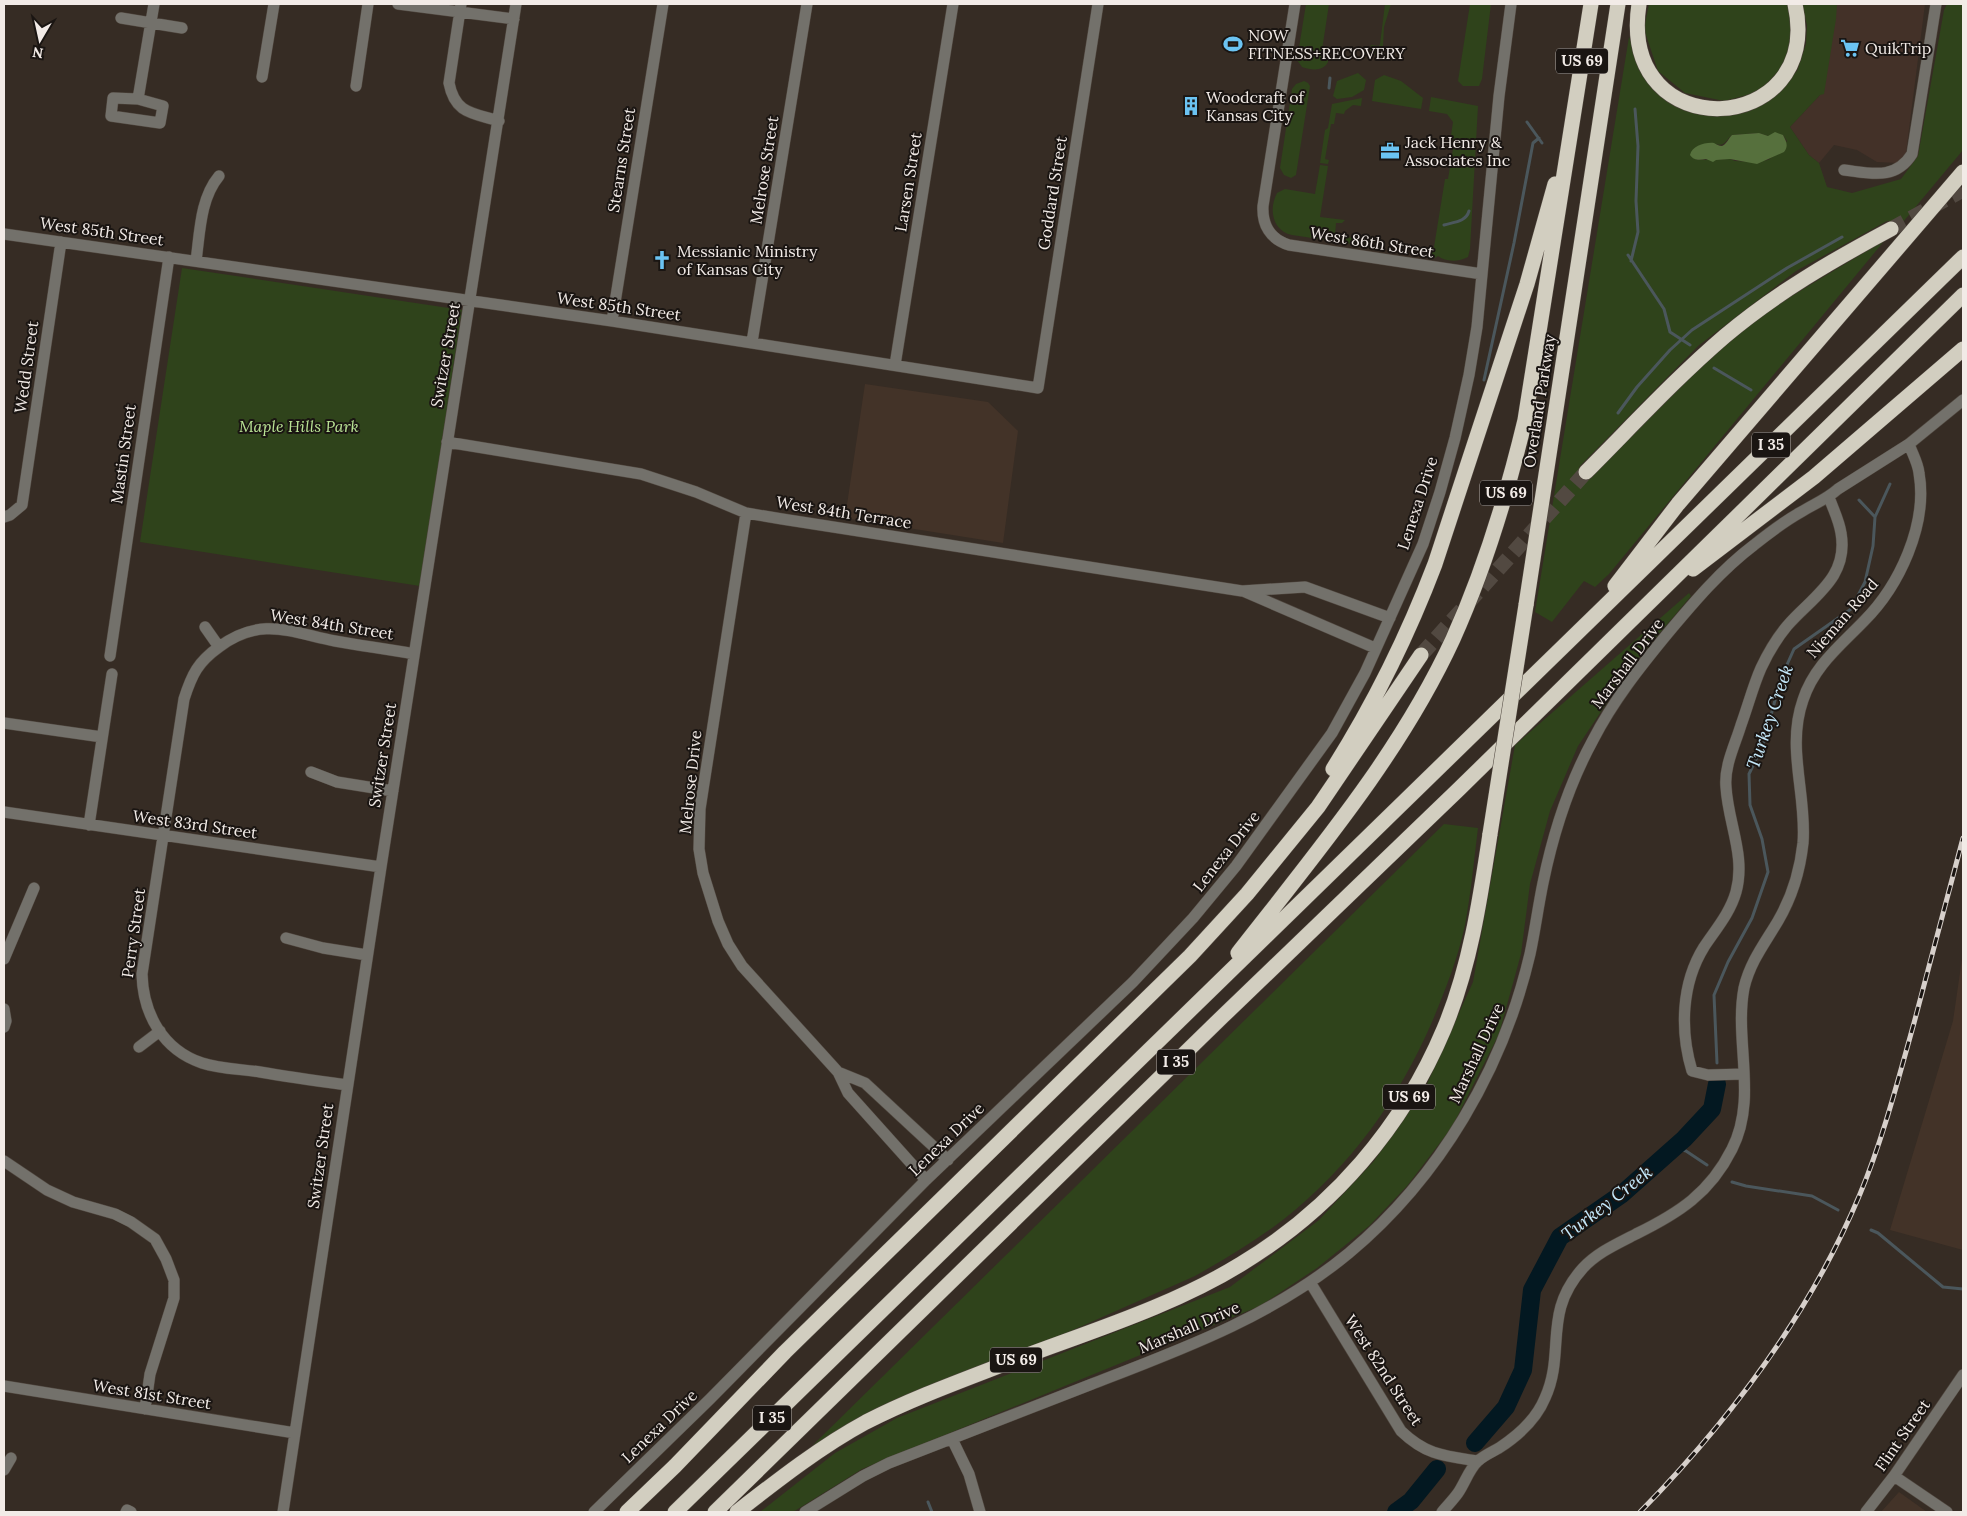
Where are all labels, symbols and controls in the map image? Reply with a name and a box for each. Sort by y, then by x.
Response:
north arrow [15,15,65,65]
place label: NOW FITNESS+RECOVERY [1248,25,1406,63]
sports icon: NOW FITNESS+RECOVERY [1222,33,1244,55]
supermarket icon: QuikTrip [1839,37,1861,59]
place label: QuikTrip [1865,38,1931,58]
text: N [31,43,45,63]
road number: US 69 [1556,48,1608,74]
place label: Woodcraft of Kansas City [1206,87,1305,125]
building icon: Woodcraft of Kansas City [1180,95,1202,117]
street label: Stearns Street [603,105,639,214]
street label: Melrose Street [746,114,783,226]
street label: Larsen Street [890,130,926,233]
place label: Jack Henry & Associates Inc [1404,132,1510,170]
street label: Goddard Street [1033,134,1071,251]
office icon: Jack Henry & Associates Inc [1379,140,1401,162]
street label: West 85th Street [39,212,166,250]
street label: West 86th Street [1309,222,1436,262]
place label: Messianic Ministry of Kansas City [677,241,818,279]
church icon: Messianic Ministry of Kansas City [651,249,673,271]
street label: West 85th Street [556,287,683,325]
street label: Switzer Street [426,300,464,409]
street label: Wedd Street [10,319,42,414]
street label: Overland Parkway [1519,332,1560,469]
street label: Mastin Street [106,402,140,505]
park label: Maple Hills Park [239,416,359,436]
road number: I 35 [1752,432,1790,458]
street label: Lenexa Drive [1392,453,1442,552]
road number: US 69 [1480,480,1532,506]
street label: West 84th Terrace [775,491,913,533]
street label: Nieman Road [1802,574,1882,662]
street label: West 84th Street [269,604,396,644]
street label: Marshall Drive [1586,614,1668,712]
water label: Turkey Creek [1741,662,1798,772]
street label: Switzer Street [364,700,400,809]
street label: Melrose Drive [675,729,705,835]
street label: West 83rd Street [131,805,259,843]
street label: Lenexa Drive [1188,806,1264,895]
street label: Perry Street [117,886,149,979]
street label: Marshall Drive [1444,1000,1508,1106]
road number: I 35 [1157,1050,1195,1074]
road number: US 69 [1383,1084,1435,1110]
street label: Lenexa Drive [904,1098,988,1180]
street label: Switzer Street [303,1101,337,1210]
water label: Turkey Creek [1557,1160,1657,1245]
street label: Marshall Drive [1135,1297,1243,1357]
street label: West 82nd Street [1341,1311,1428,1430]
road number: US 69 [990,1348,1042,1372]
street label: West 81st Street [91,1375,214,1413]
street label: Lenexa Drive [617,1385,701,1467]
street label: Flint Street [1870,1395,1934,1475]
road number: I 35 [753,1406,791,1430]

